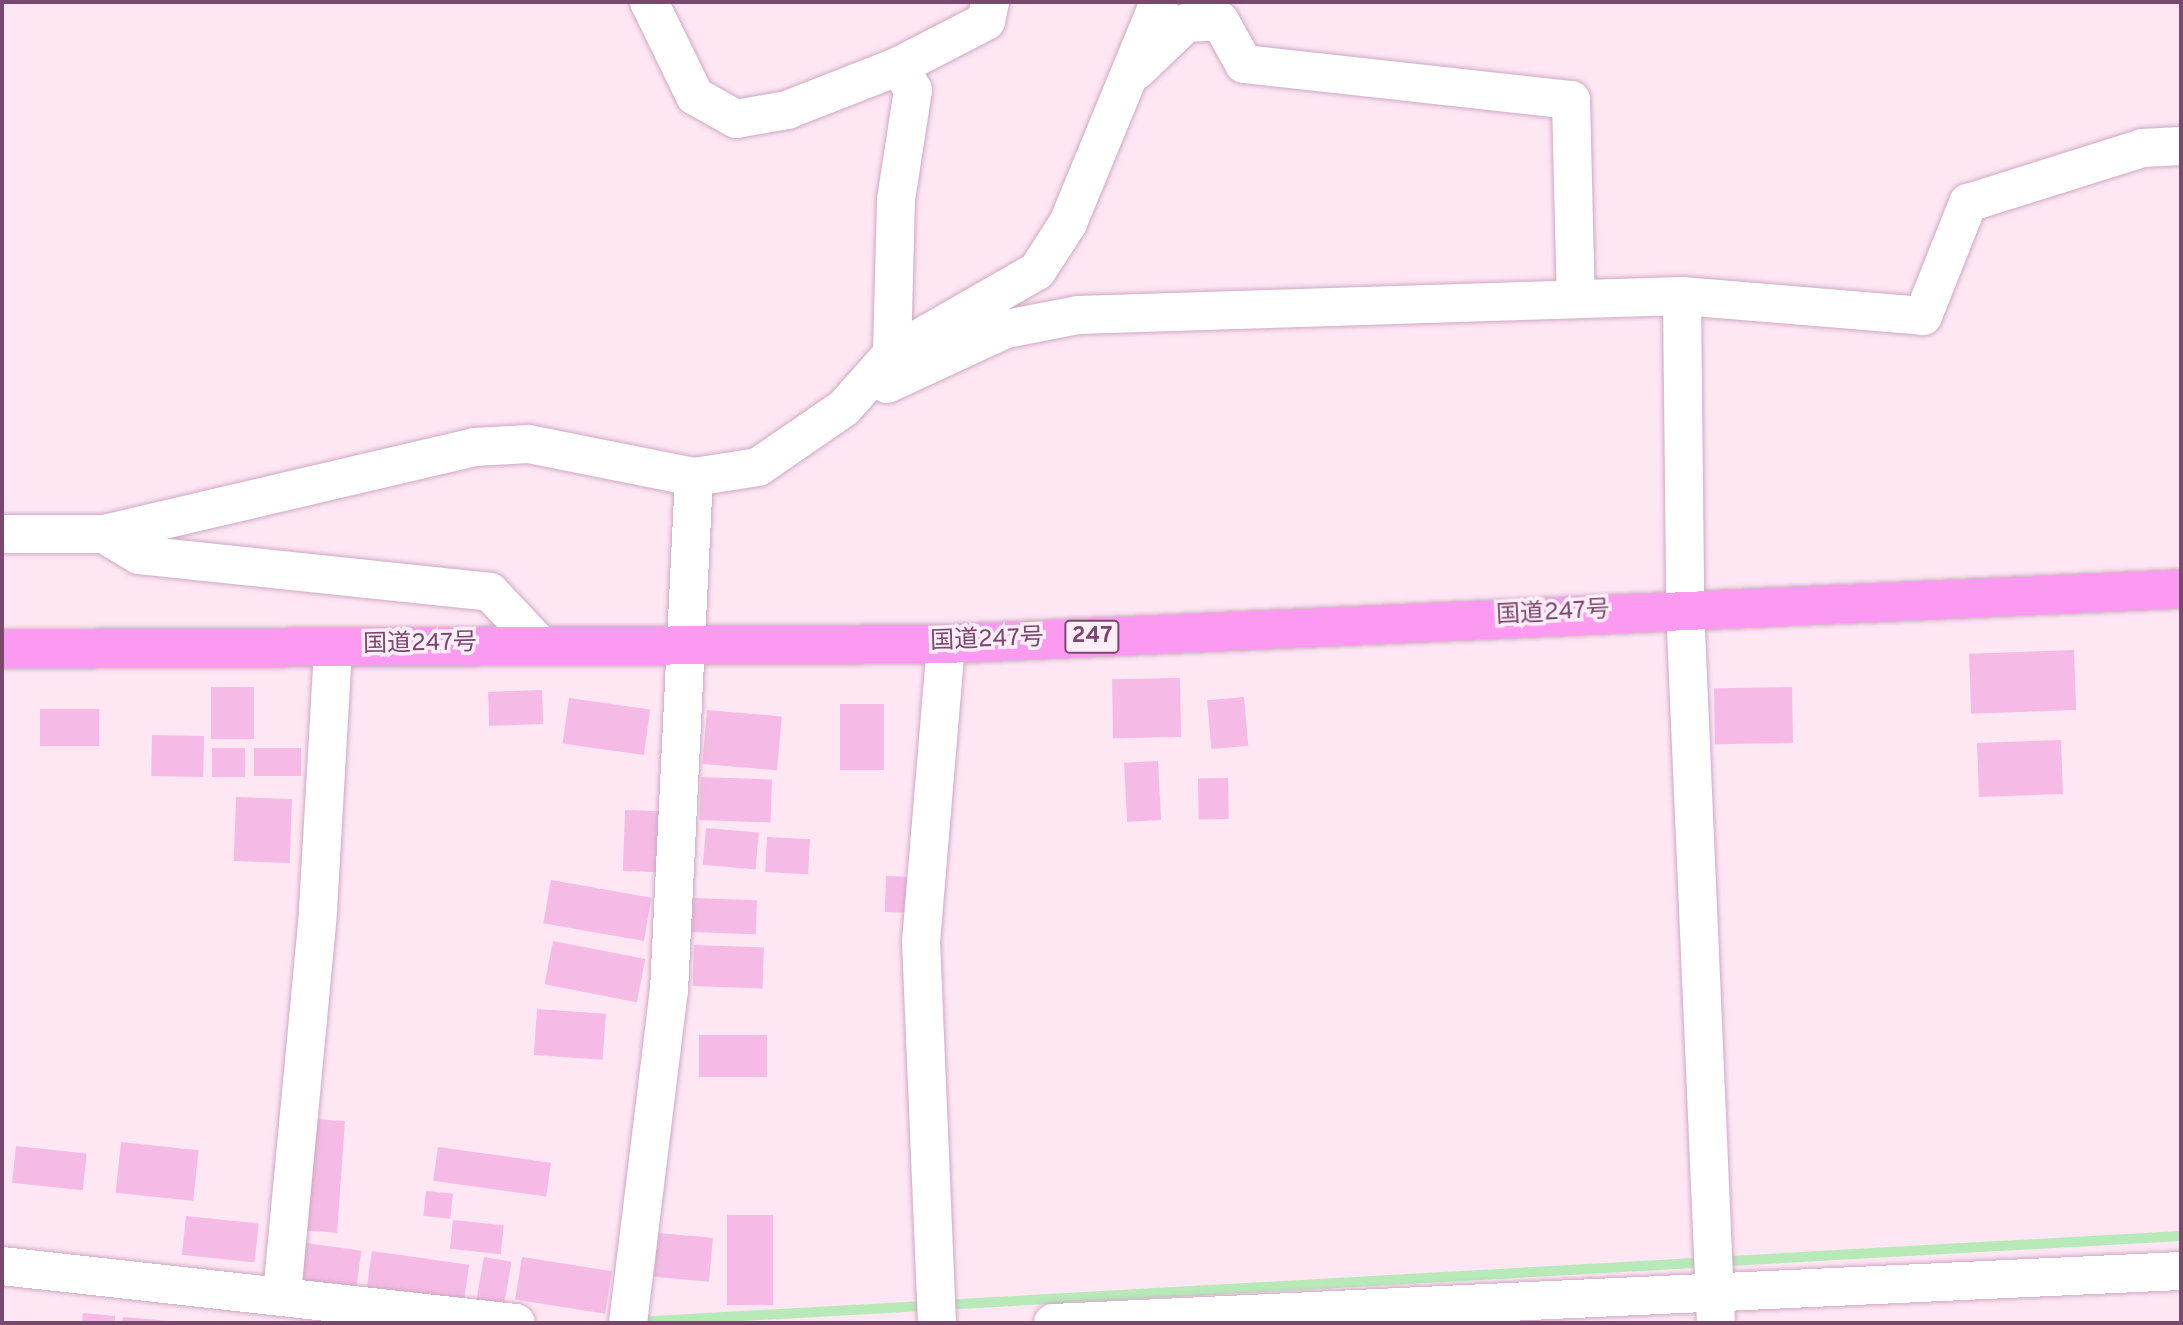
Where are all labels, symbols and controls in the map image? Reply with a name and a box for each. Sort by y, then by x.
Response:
street label: 国道247号 [1496,597,1610,631]
road number: 247 [1064,618,1120,656]
street label: 国道247号 [930,625,1044,657]
street label: 国道247号 [363,630,477,660]

